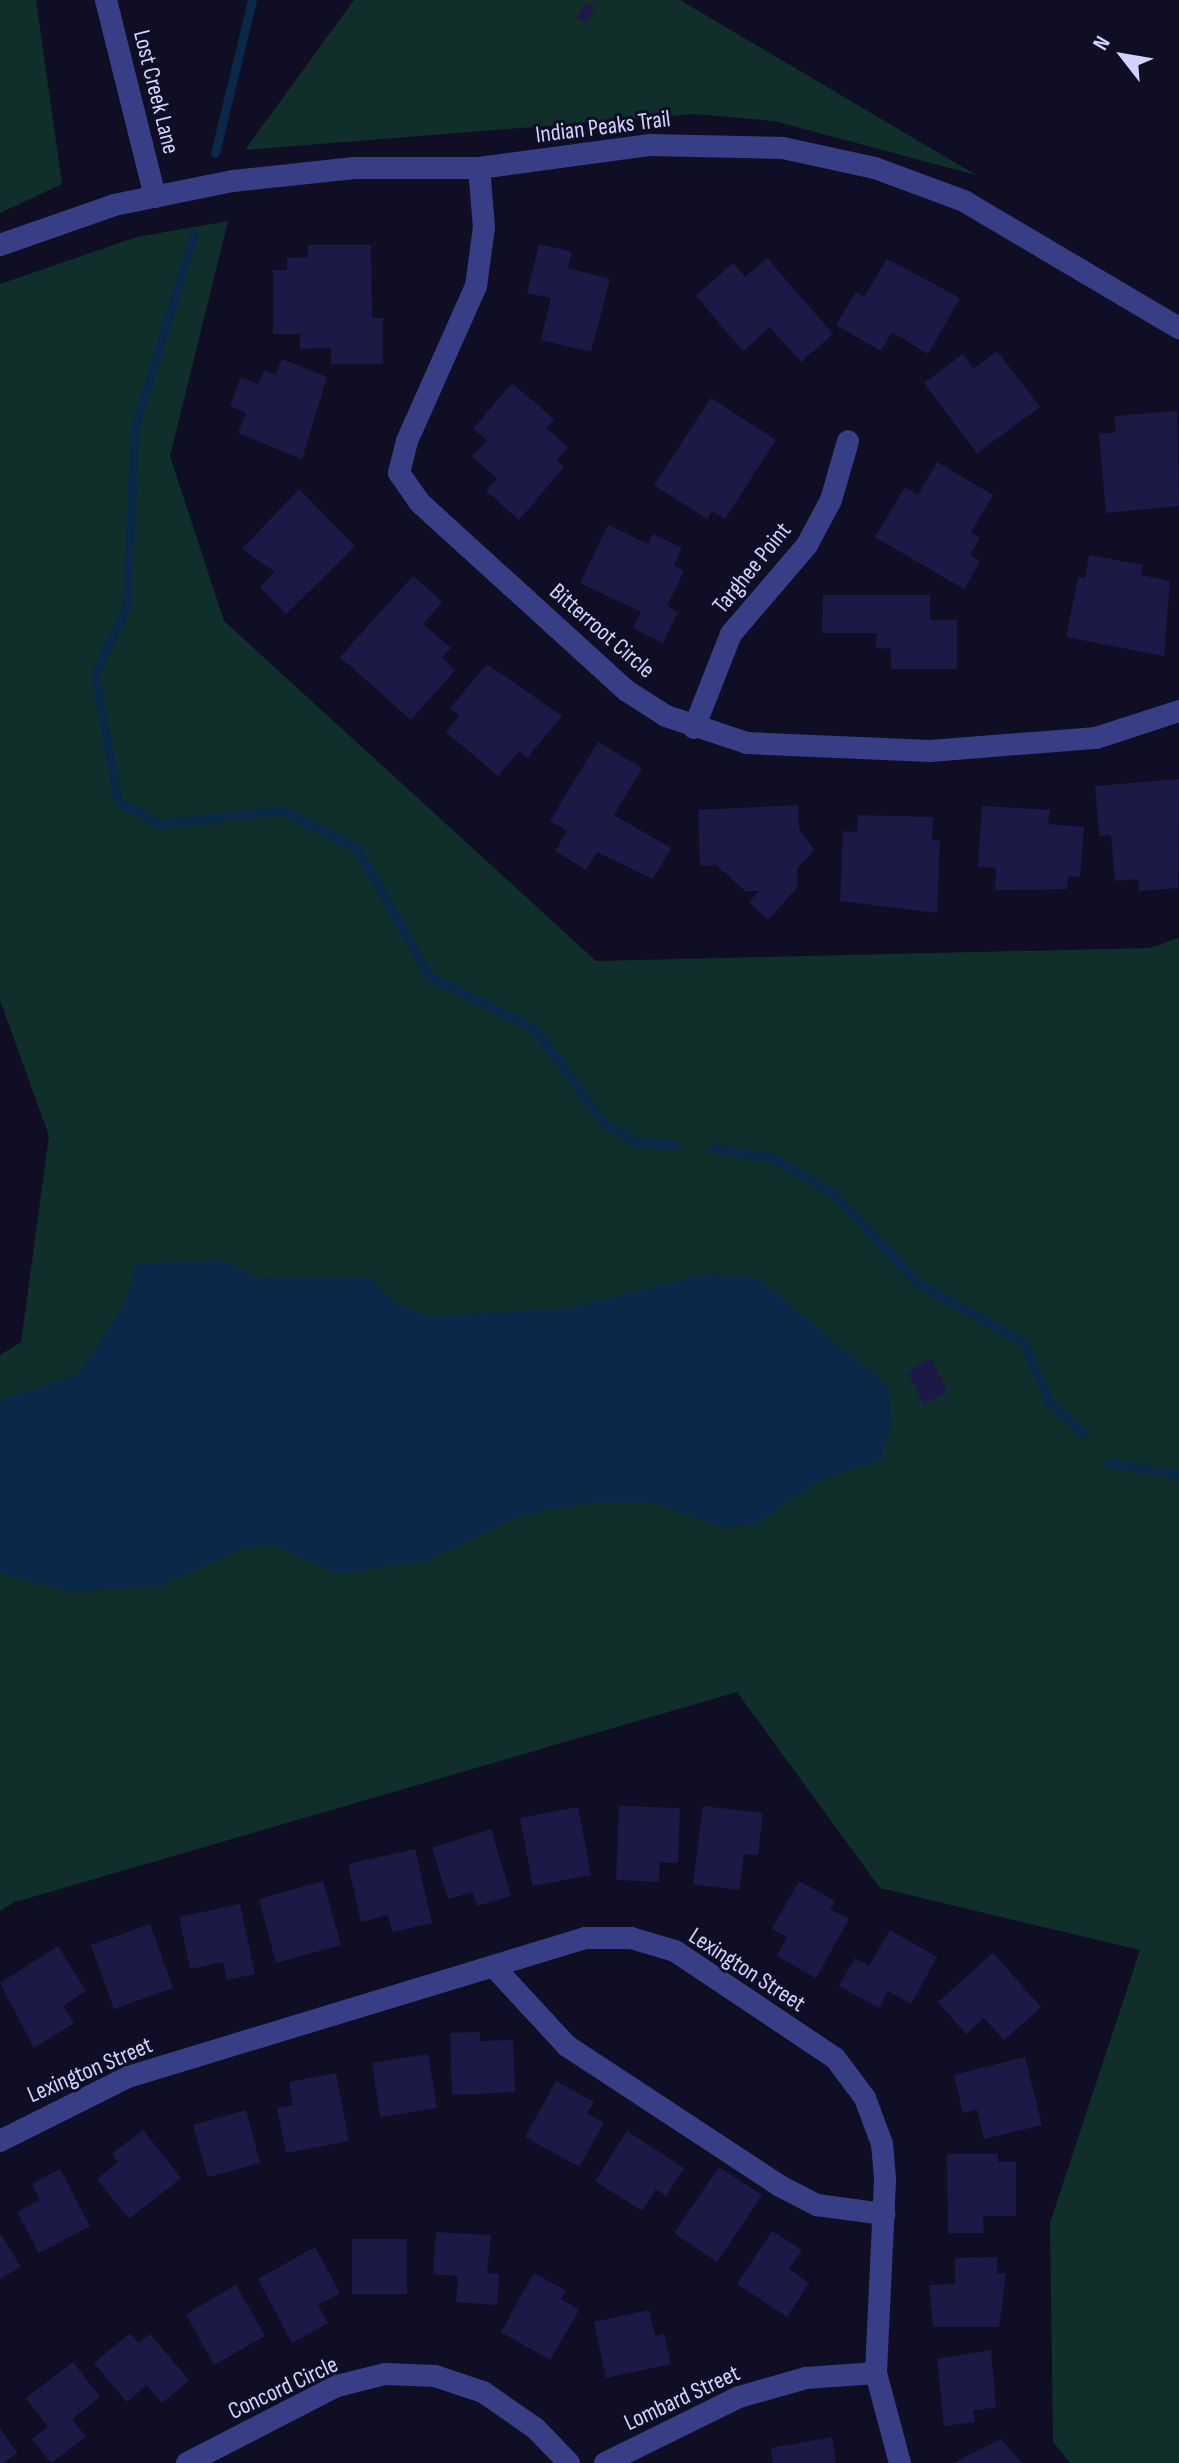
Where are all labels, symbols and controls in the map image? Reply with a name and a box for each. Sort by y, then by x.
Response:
north arrow [1083,16,1163,96]
street label: Lost Creek Lane [127,27,185,157]
text: N [1087,31,1117,55]
street label: Indian Peaks Trail [534,104,672,150]
street label: Targhee Point [707,517,797,619]
street label: Bitterroot Circle [544,577,660,685]
street label: Lexington Street [683,1922,811,2018]
street label: Lexington Street [23,2031,157,2109]
street label: Concord Circle [224,2350,342,2426]
street label: Lombard Street [620,2359,744,2437]

